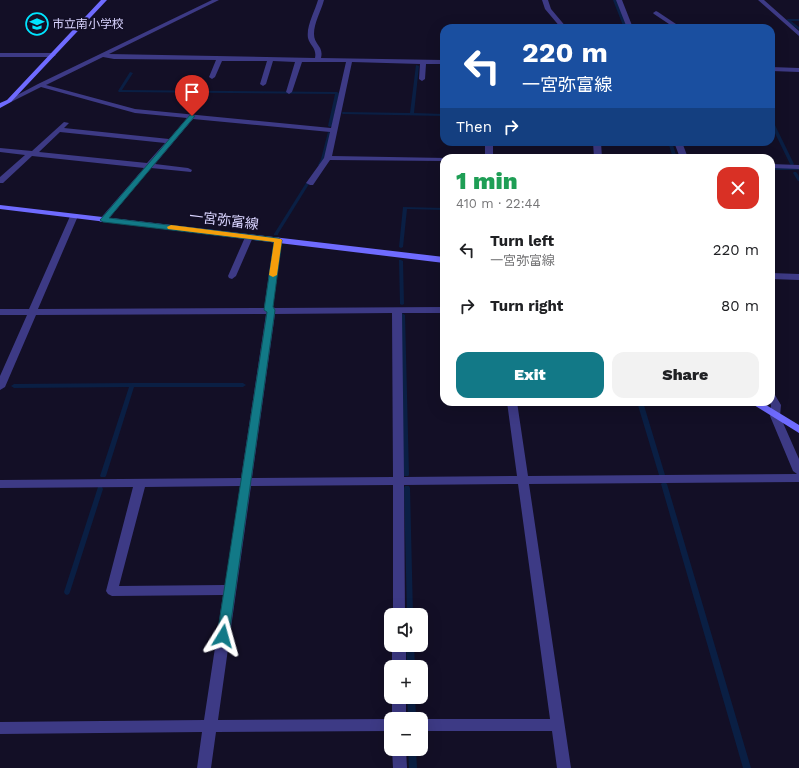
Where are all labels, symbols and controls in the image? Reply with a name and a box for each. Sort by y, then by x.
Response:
school or university icon: 市立南小学校 [24,11,50,37]
place label: 市立南小学校 [52,17,124,31]
text: 220 m [522,36,608,69]
icon: left [456,40,508,92]
text: 一宮弥富線 [522,74,612,95]
pin [175,75,209,116]
icon: arrive [181,81,203,103]
icon: right [500,116,522,138]
text: Then [456,118,492,136]
text: 1 min [456,167,518,195]
button: close [717,167,759,209]
text: 410 m · 22:44 [456,196,540,211]
street label: 一宮弥富線 [188,208,260,232]
text: Turn left [490,232,554,250]
icon: left [456,239,478,261]
text: 220 m [713,241,759,259]
text: 一宮弥富線 [490,253,555,268]
icon: right [456,295,478,317]
text: Turn right [490,297,563,315]
text: 80 m [721,297,759,315]
button: Exit [456,352,604,398]
button: Share [612,352,759,398]
map controls [384,608,428,756]
button: sound [384,608,428,652]
position arrow [202,615,244,657]
button: + [384,660,428,704]
button: − [384,712,428,756]

